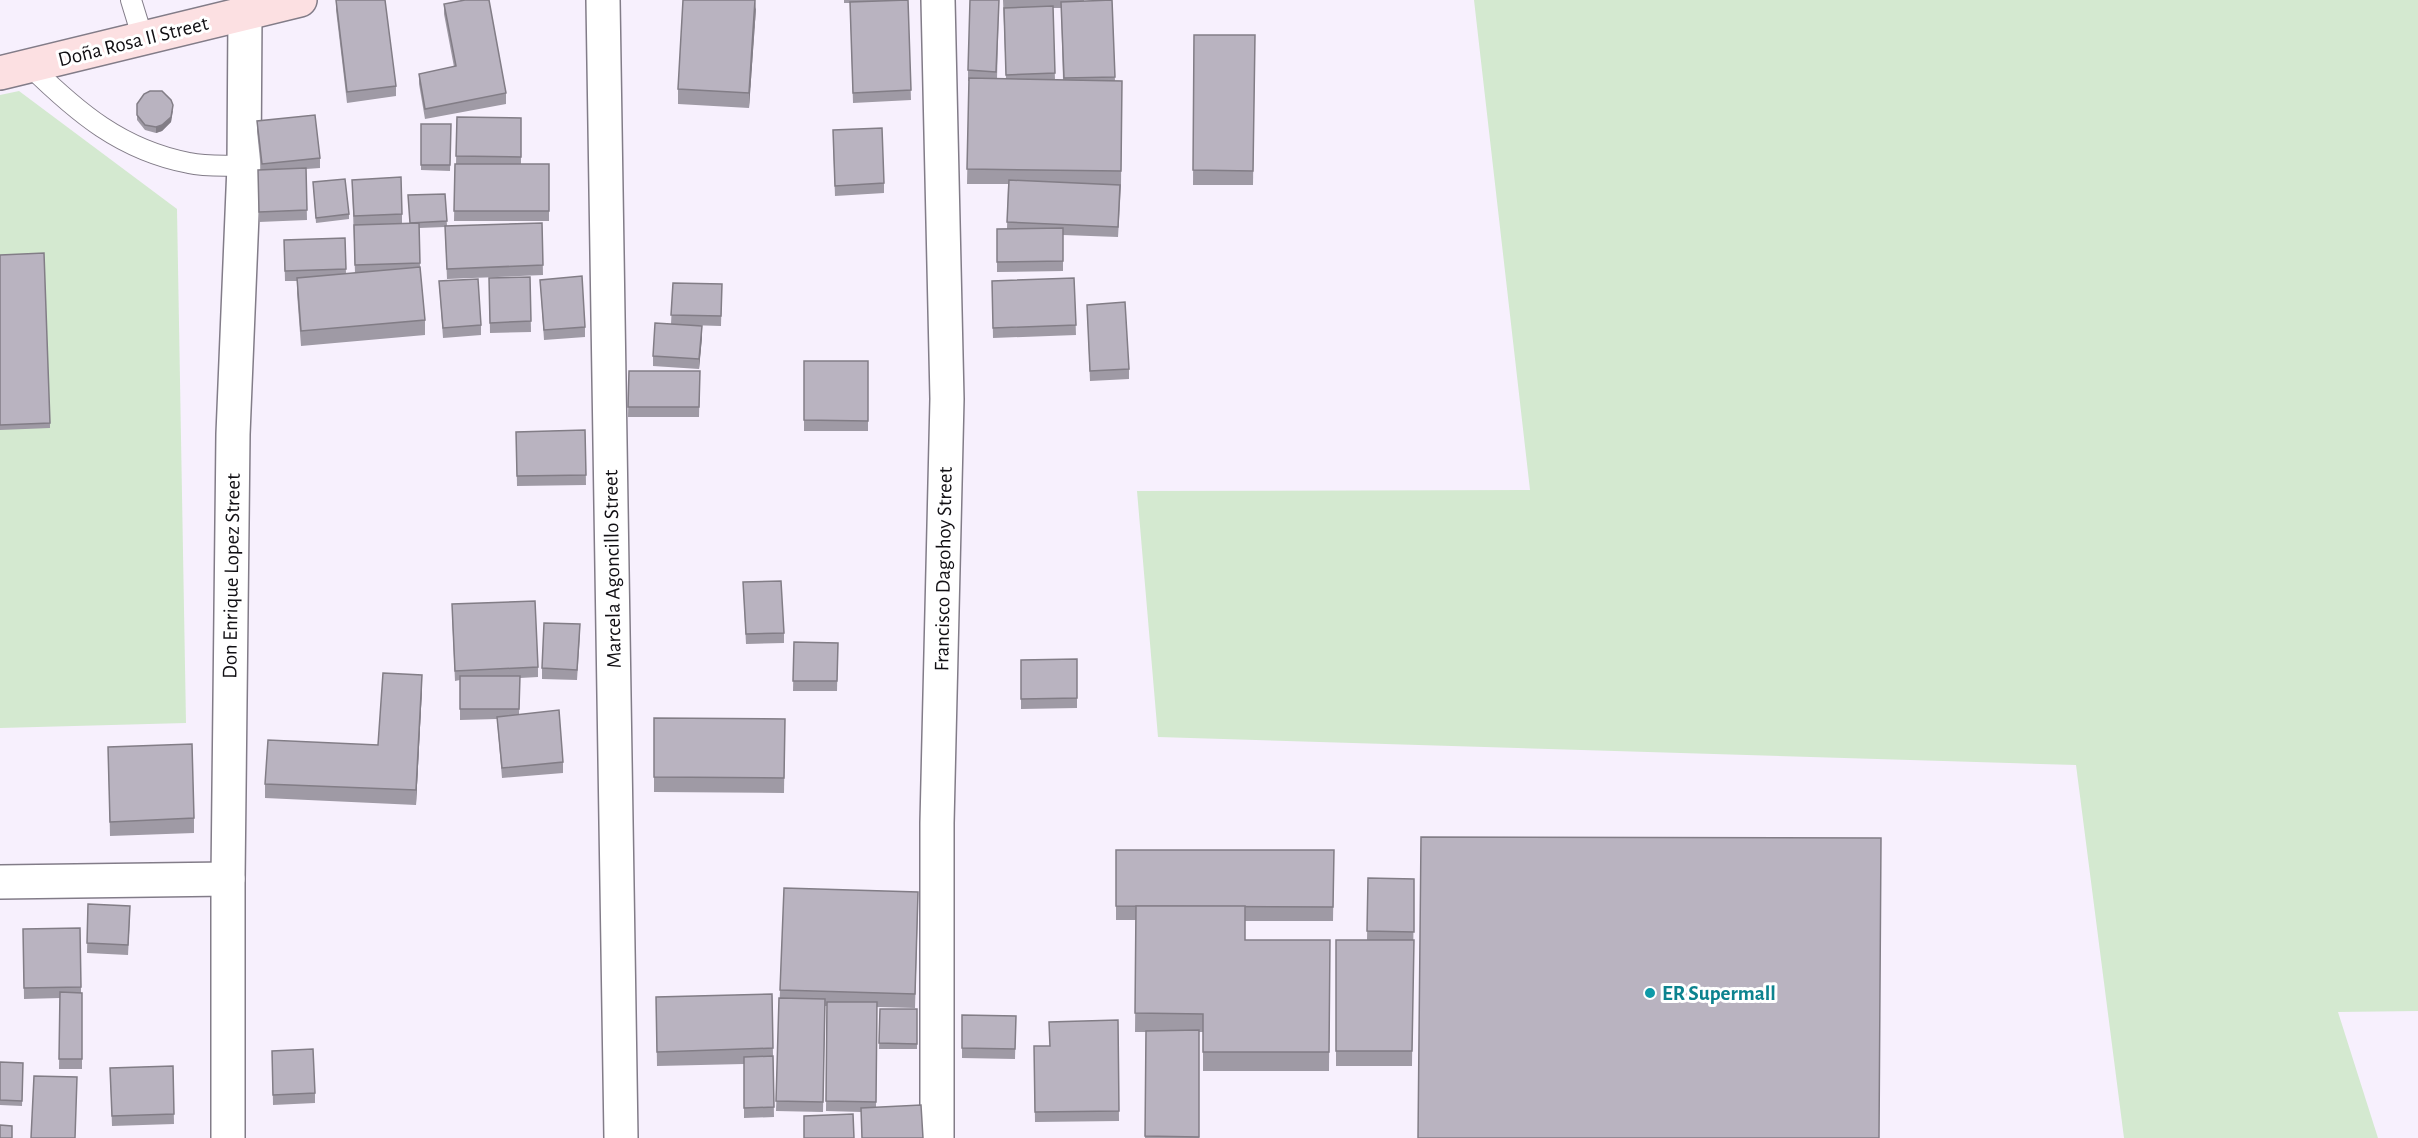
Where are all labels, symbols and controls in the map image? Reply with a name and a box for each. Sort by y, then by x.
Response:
street label: Doña Rosa II Street [56,13,211,70]
street label: Francisco Dagohoy Street [931,466,956,672]
street label: Marcela Agoncillo Street [600,469,625,669]
street label: Don Enrique Lopez Street [219,473,244,679]
place label: ER Supermall [1662,983,1776,1004]
marker: ER Supermall [1643,986,1657,1000]

